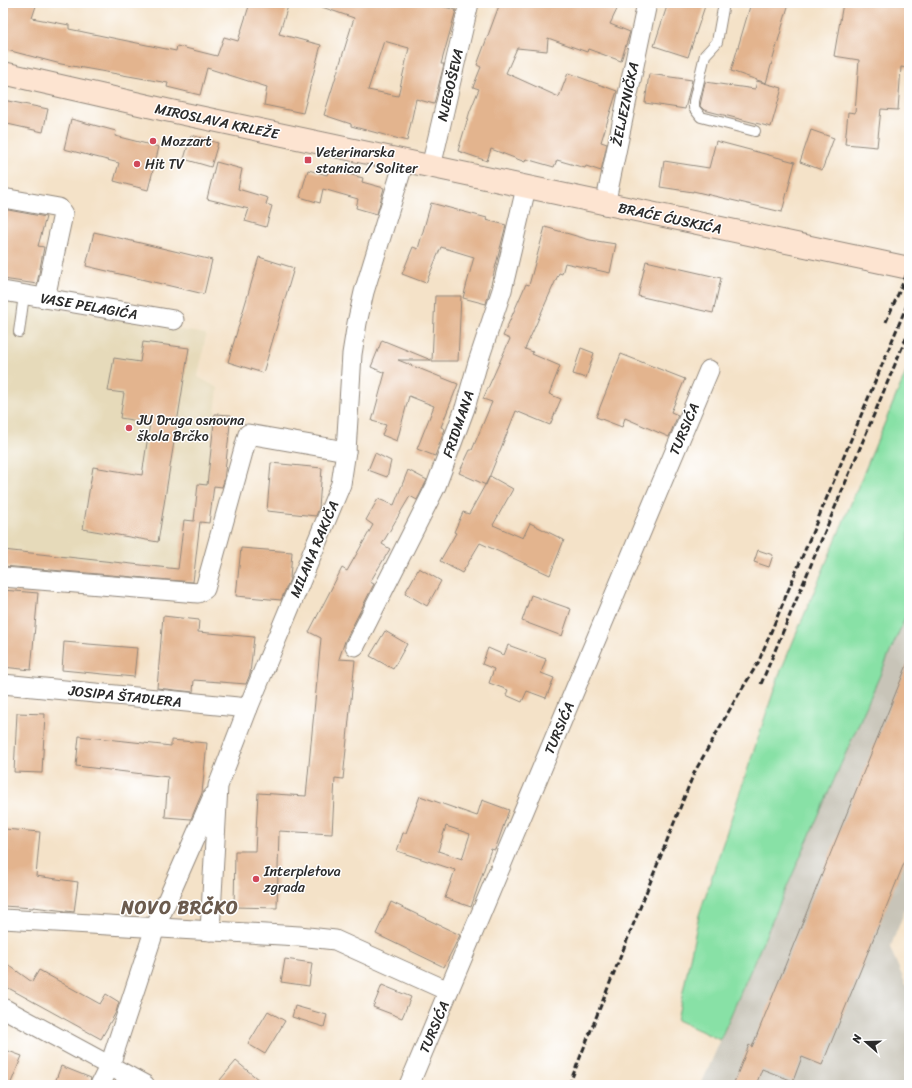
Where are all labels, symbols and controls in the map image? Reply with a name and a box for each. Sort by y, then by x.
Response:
street label: NJEGOŠEVA [430,46,471,124]
street label: ŽELJEZNIČKA [604,60,647,148]
street label: MIROSLAVA KRLEŽE [153,96,282,147]
place label: Mozzart [161,129,212,154]
marker: Mozzart [148,136,158,146]
place label: Veterinarska stanica / Soliter [315,140,419,181]
place label: Hit TV [145,152,185,177]
marker: Veterinarska stanica / Soliter [303,155,313,165]
marker: Hit TV [132,159,142,169]
street label: BRAĆE ĆUSKIĆA [616,195,724,242]
street label: VASE PELAGIĆA [39,286,139,327]
street label: FRIDMANA [435,387,482,461]
street label: TURSIĆA [662,399,707,459]
place label: JU Druga osnovna škola Brčko [136,408,245,449]
marker: JU Druga osnovna škola Brčko [124,423,134,433]
street label: MILANA RAKIČA [283,497,346,602]
street label: JOSIPA ŠTADLERA [66,678,183,715]
street label: TURSIĆA [537,698,582,758]
place label: Interpletova zgrada [263,859,341,900]
marker: Interpletova zgrada [251,874,261,884]
district label: NOVO BRČKO [120,892,239,924]
street label: TURSIĆA [412,997,457,1057]
north arrow [846,1022,886,1062]
text: N [846,1032,867,1047]

